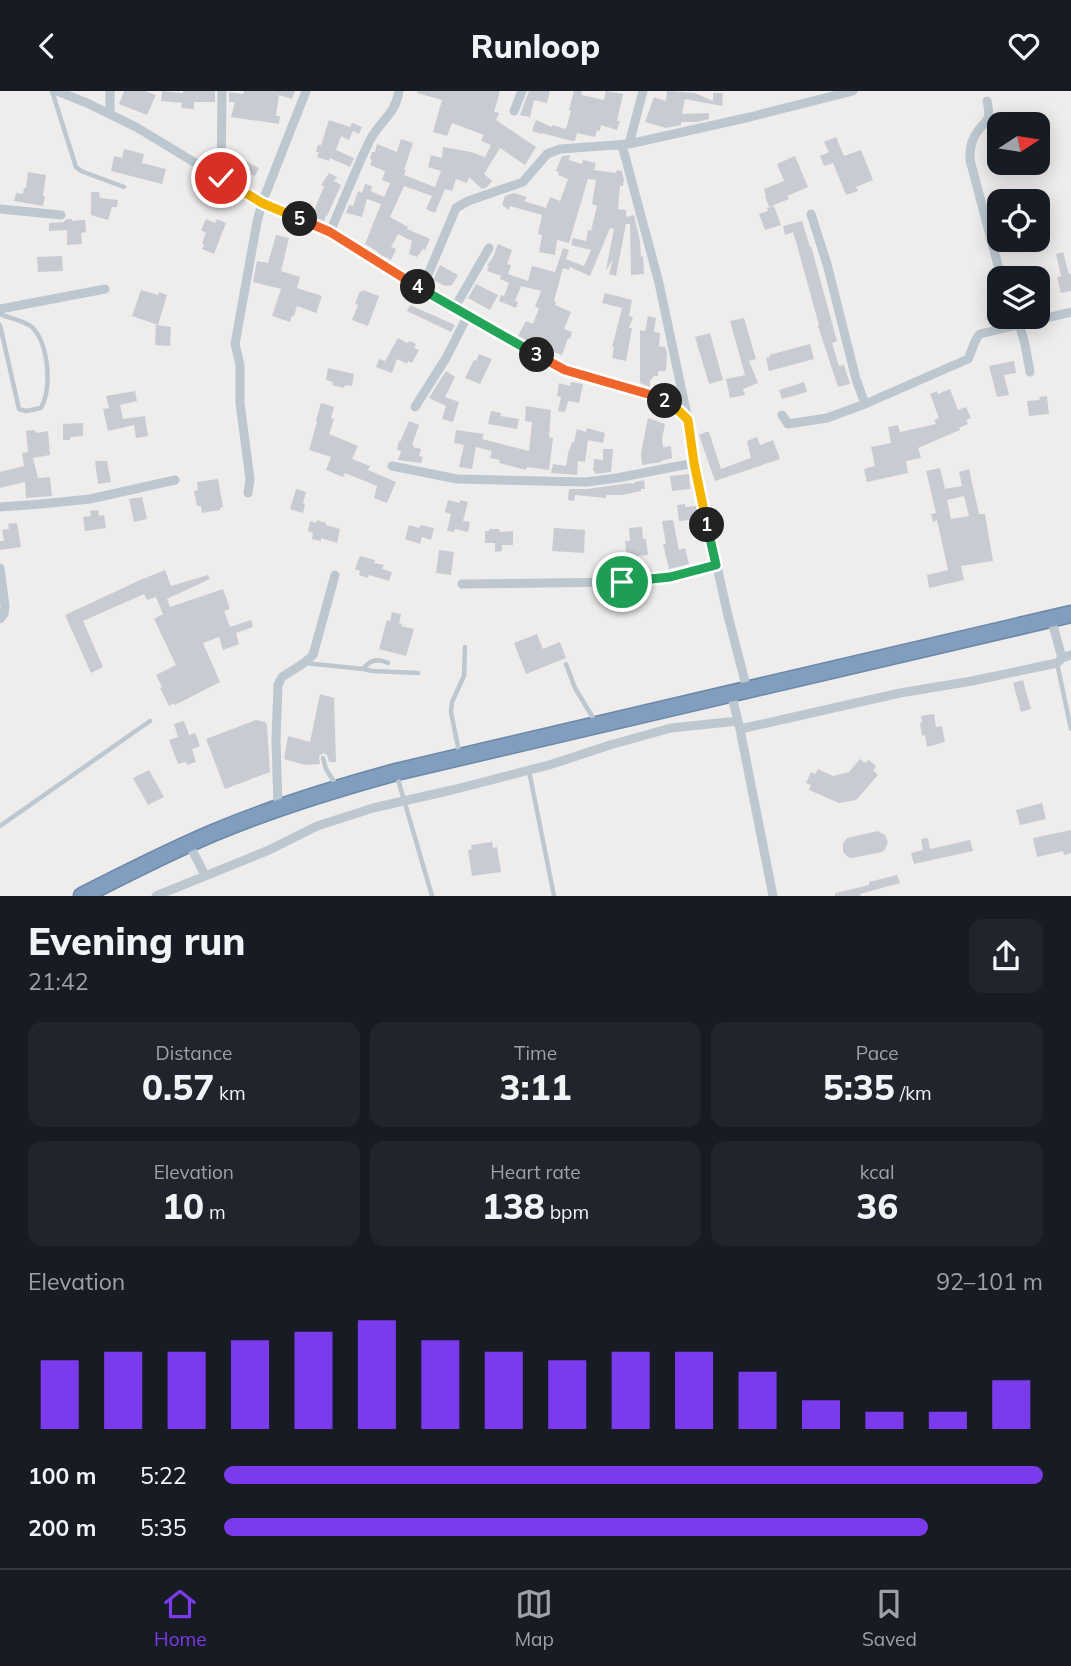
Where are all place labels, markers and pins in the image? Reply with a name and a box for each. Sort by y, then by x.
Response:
pin [191,148,251,208]
pin: 5 [282,201,318,237]
pin: 4 [400,269,436,305]
pin: 3 [520,337,554,373]
pin: 2 [648,383,682,419]
pin: 1 [690,507,724,543]
pin [592,552,652,612]

